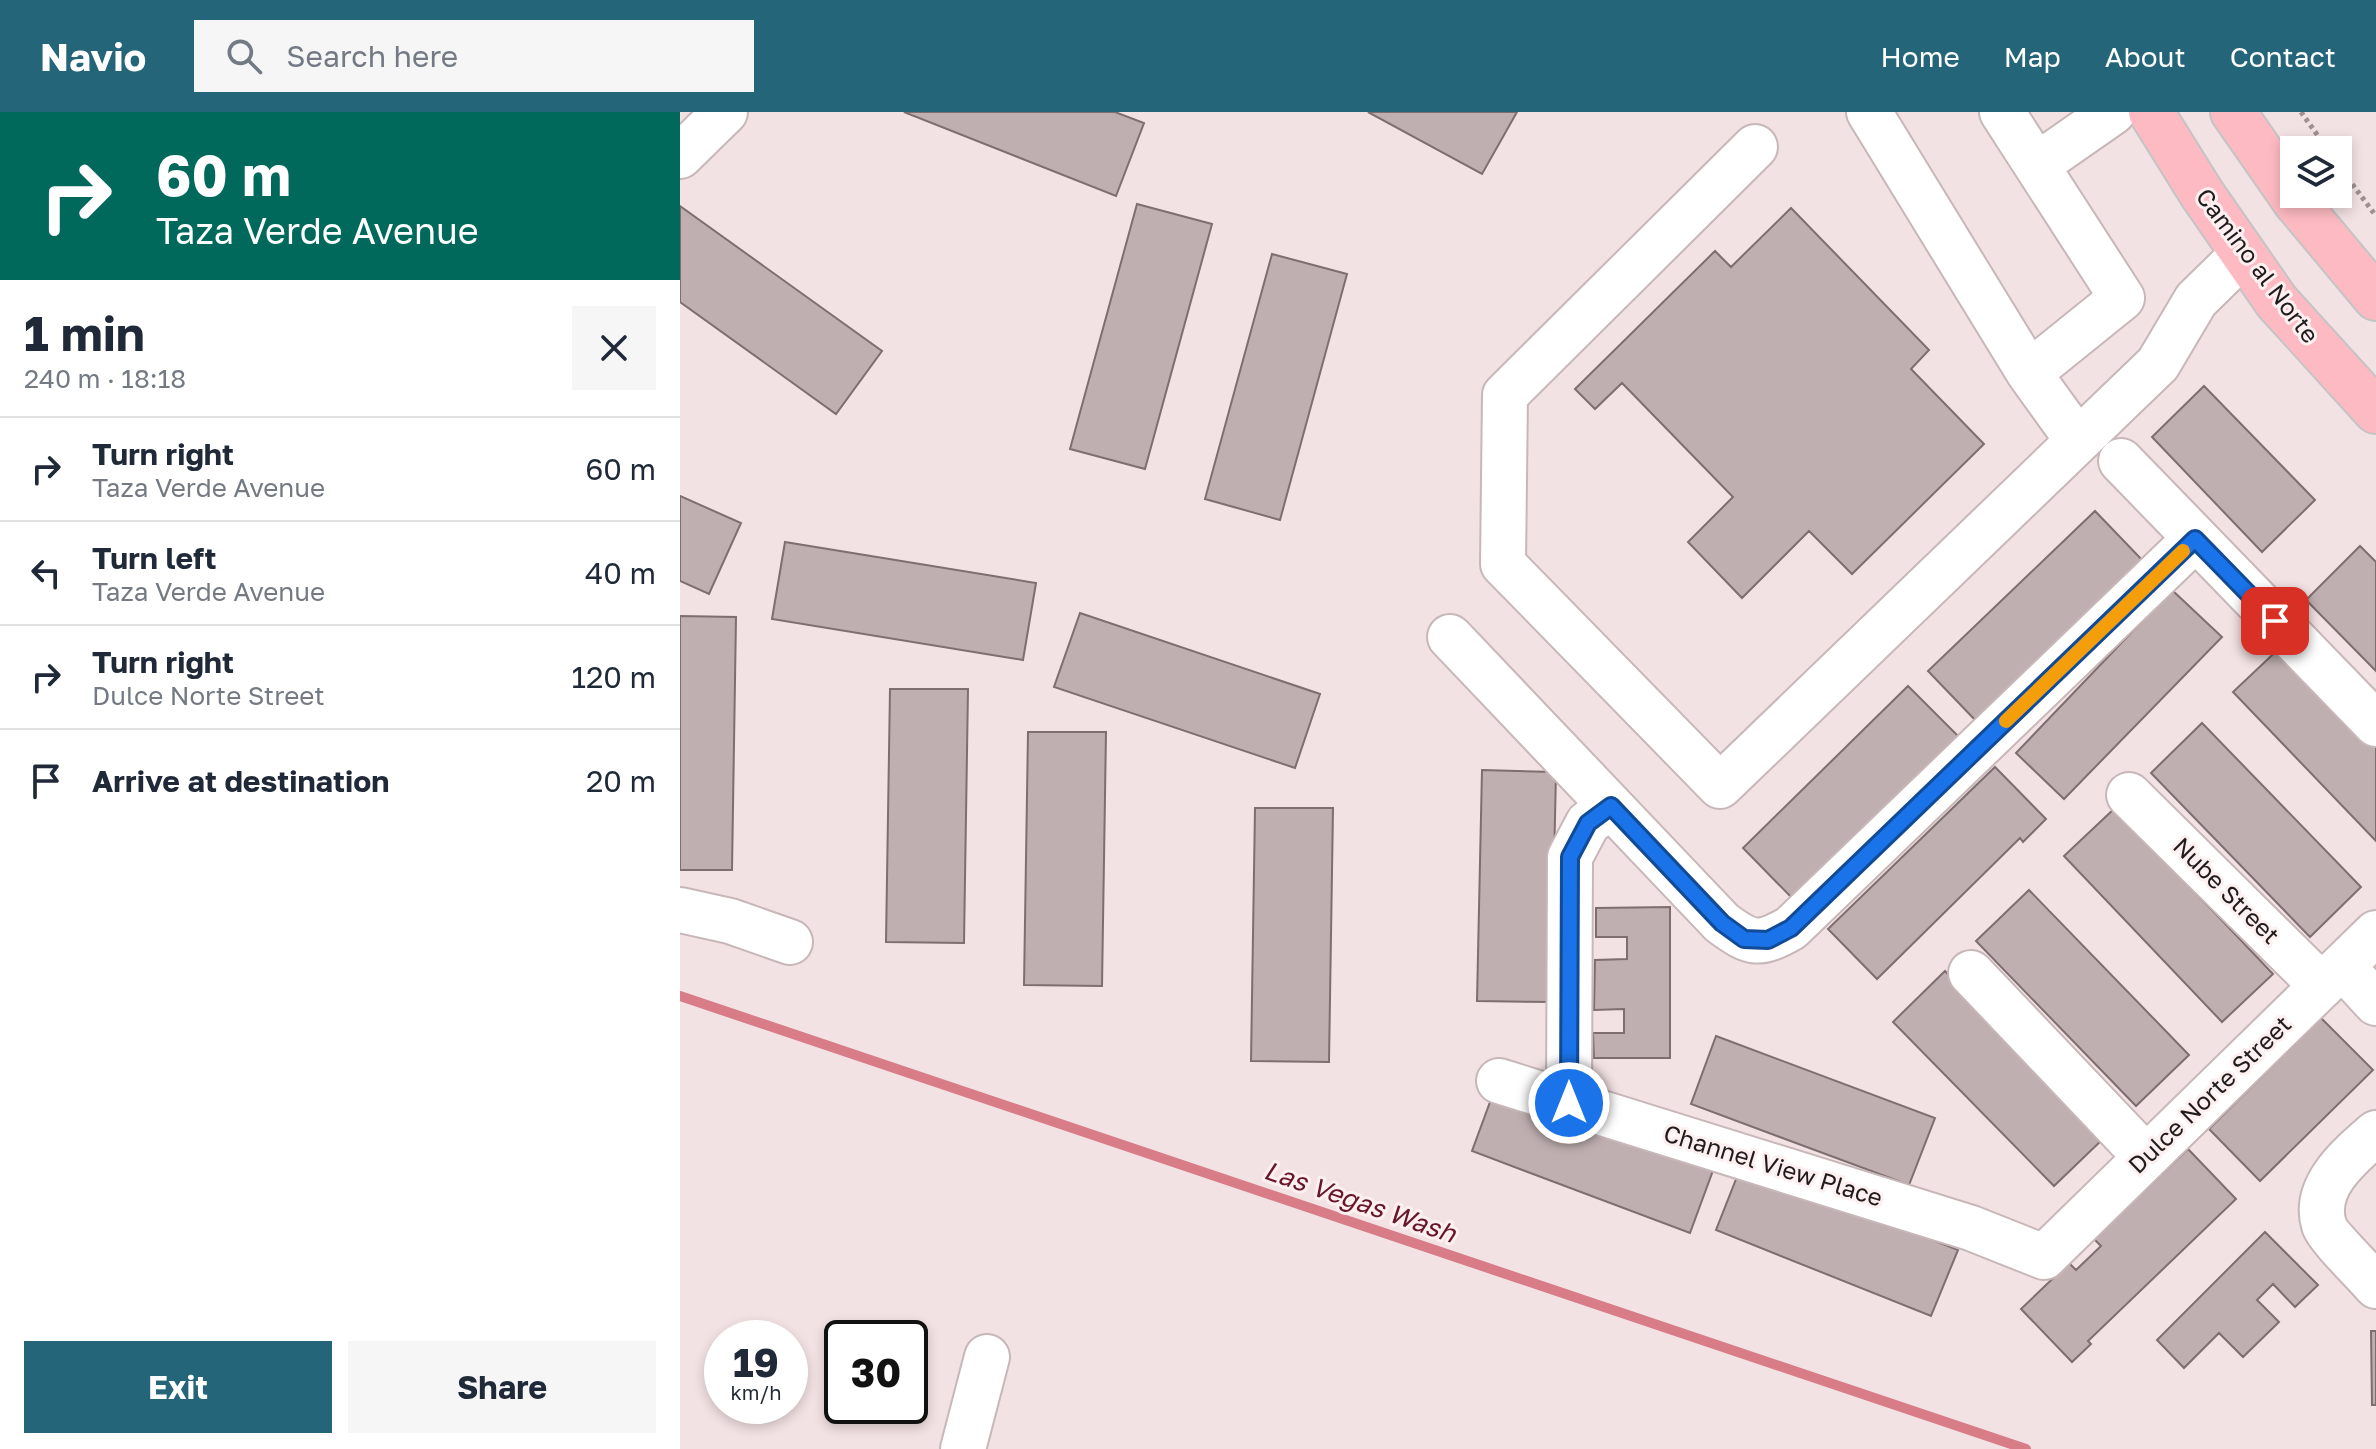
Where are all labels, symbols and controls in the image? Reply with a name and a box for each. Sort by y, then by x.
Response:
search box [194,20,754,92]
text: Navio [40,34,146,79]
icon: search [222,34,266,78]
text: Search here [286,38,458,74]
text: Home [1881,40,1960,73]
text: Map [2004,40,2061,73]
text: About [2105,40,2186,73]
text: Contact [2230,40,2336,73]
map controls [2280,136,2352,208]
button: layers [2280,136,2352,208]
text: 60 m [156,141,291,208]
icon: right [24,144,128,248]
street label: Camino al Norte [2191,182,2326,348]
text: Taza Verde Avenue [156,209,479,252]
text: 1 min [24,304,145,362]
button: close [572,306,656,390]
text: 240 m · 18:18 [24,363,186,394]
text: Turn right [92,436,234,472]
icon: right [24,447,68,491]
text: 60 m [585,451,656,487]
text: Taza Verde Avenue [92,472,325,503]
text: Turn left [92,540,217,576]
icon: left [24,551,68,595]
text: 40 m [585,555,656,591]
text: Taza Verde Avenue [92,576,325,607]
pin [2241,587,2309,655]
icon: arrive [2253,599,2297,643]
text: Turn right [92,644,234,680]
icon: right [24,655,68,699]
text: 120 m [571,659,656,695]
text: Dulce Norte Street [92,680,325,711]
icon: arrive [24,759,68,803]
text: Arrive at destination [92,763,389,799]
text: 20 m [586,763,656,799]
street label: Nube Street [2168,831,2286,949]
street label: Dulce Norte Street [2122,1009,2296,1179]
position arrow [1527,1061,1611,1145]
street label: Channel View Place [1660,1117,1886,1212]
water label: Las Vegas Wash [1260,1154,1461,1249]
speed limit sign: 30 [824,1320,928,1424]
text: 19 [733,1338,779,1386]
button: Exit [24,1341,332,1433]
button: Share [348,1341,656,1433]
text: km/h [731,1380,781,1404]

